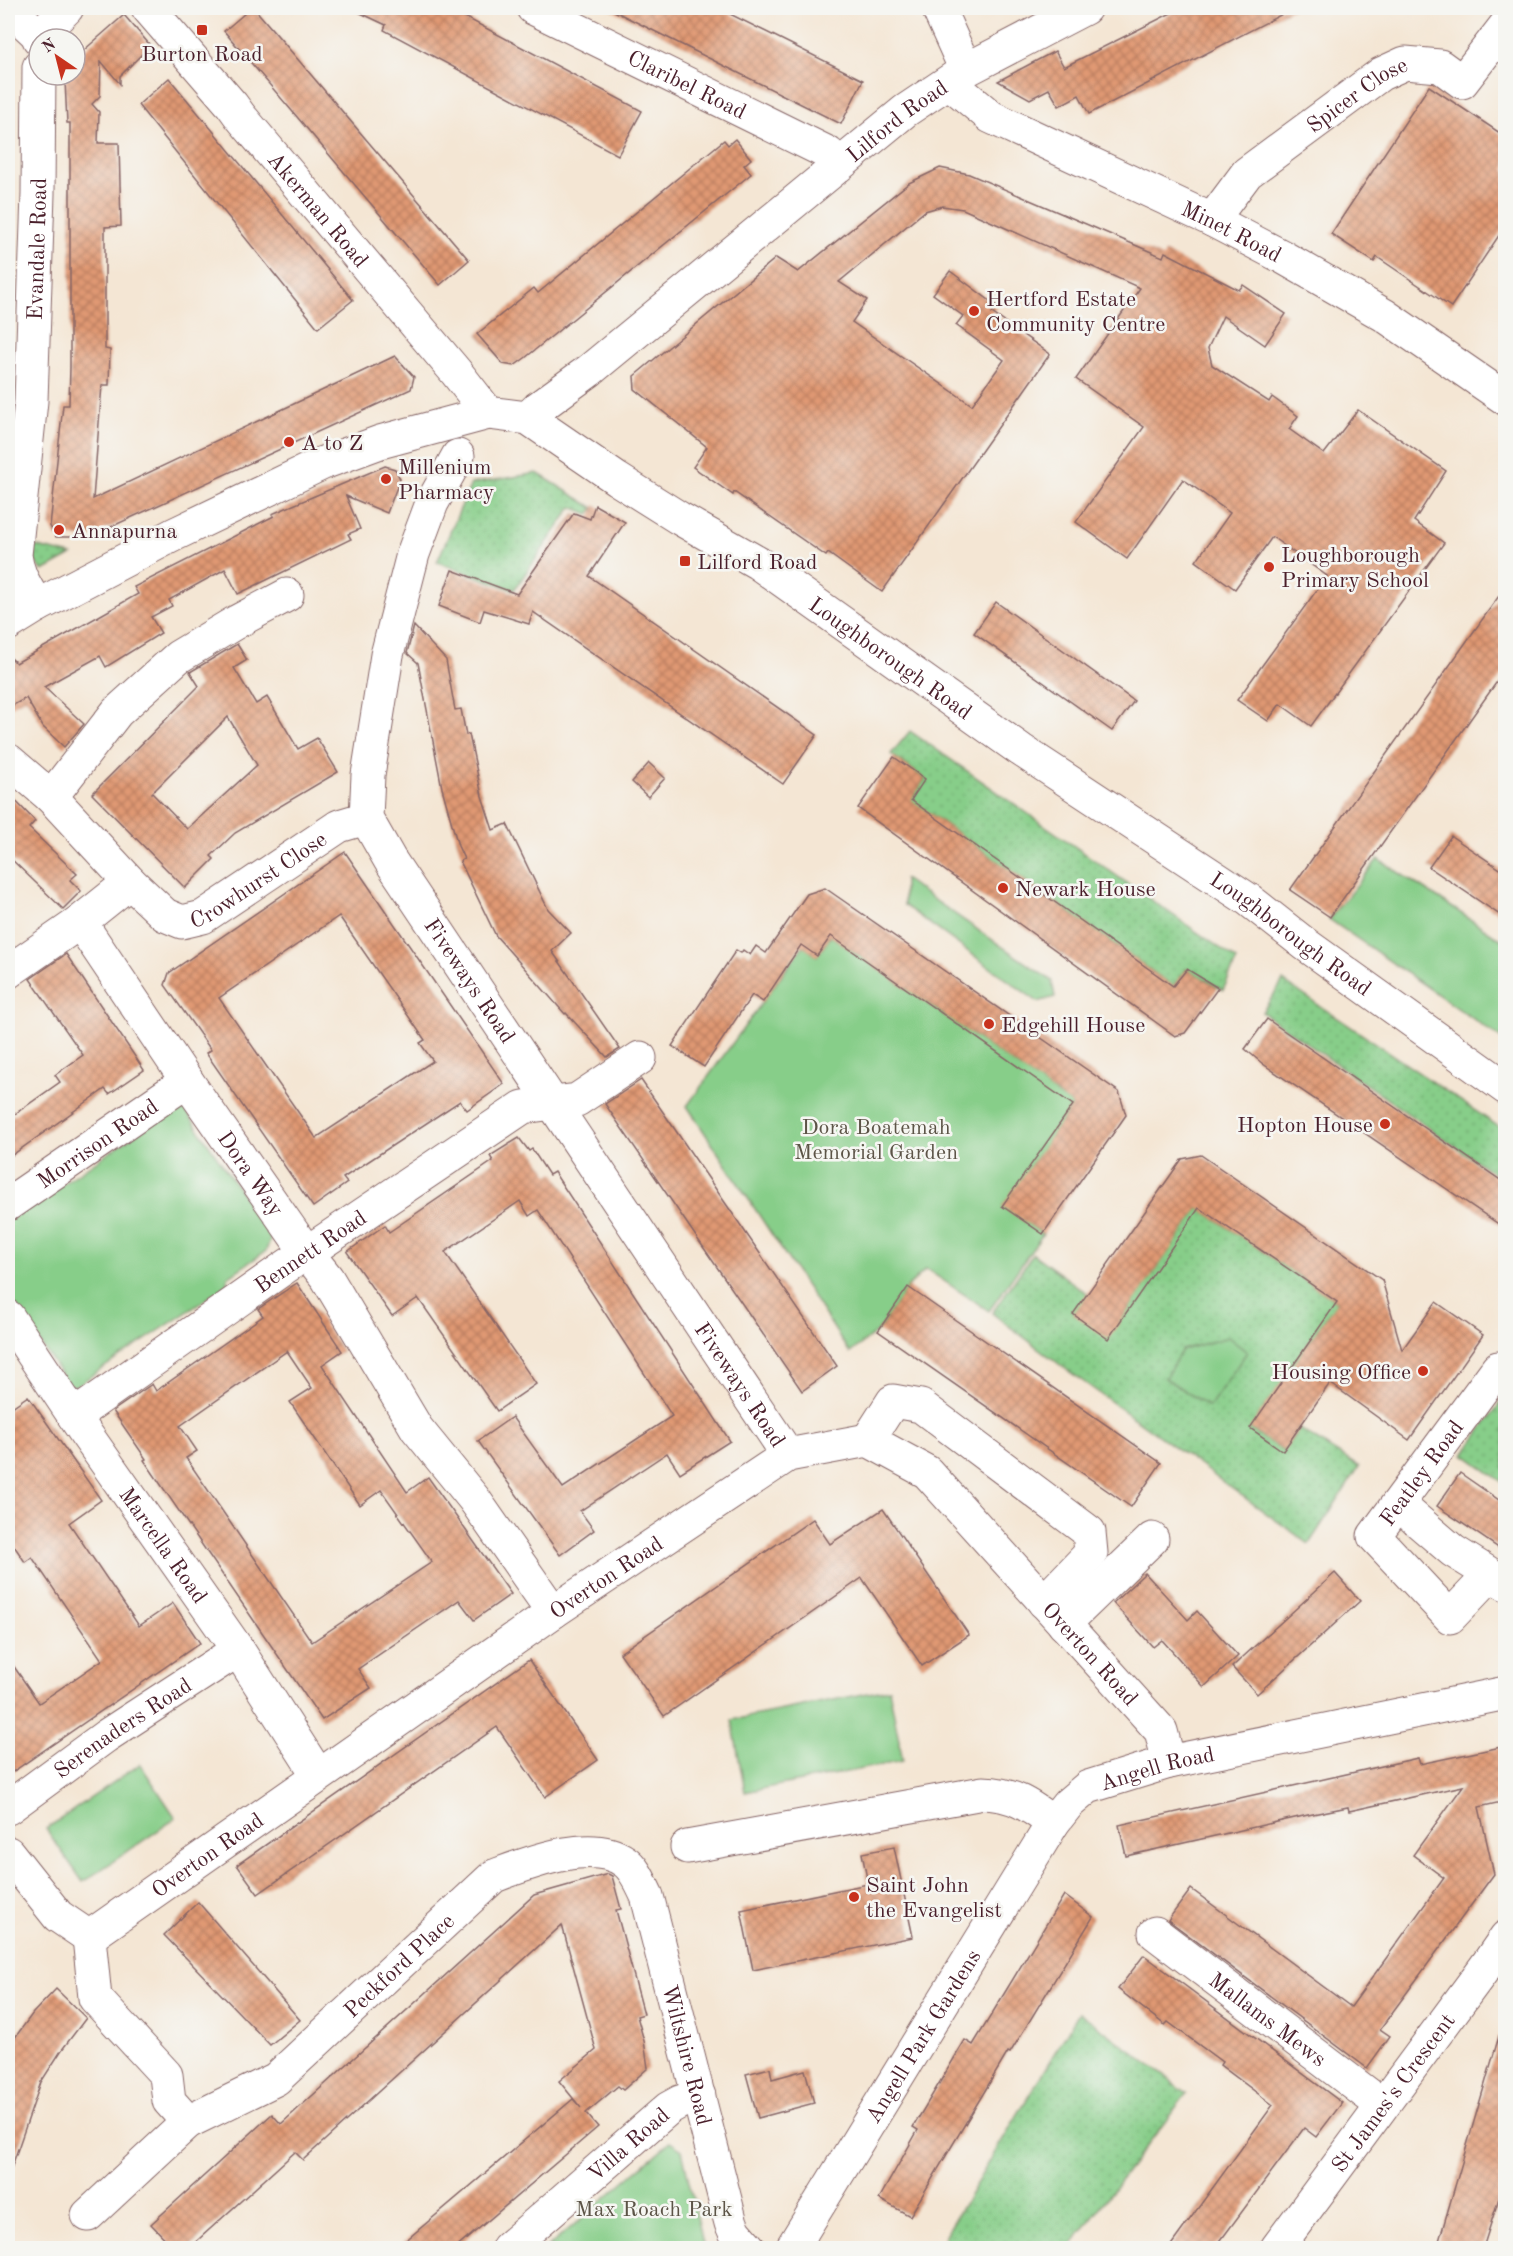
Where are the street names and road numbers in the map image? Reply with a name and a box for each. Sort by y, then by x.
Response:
street label: Claribel Road [624,47,749,124]
street label: Spicer Close [1303,54,1411,138]
street label: Lilford Road [843,77,952,167]
street label: Akerman Road [263,149,372,272]
street label: Evandale Road [25,178,51,321]
street label: Minet Road [1177,198,1285,267]
street label: Loughborough Road [804,594,975,724]
street label: Crowhurst Close [188,829,331,933]
street label: Loughborough Road [1205,869,1375,1001]
street label: Fiveways Road [419,915,518,1048]
street label: Morrison Road [34,1096,162,1193]
street label: Dora Way [213,1128,287,1221]
street label: Bennett Road [251,1207,371,1298]
street label: Fiveways Road [690,1319,788,1452]
street label: Featley Road [1377,1417,1468,1530]
street label: Marcella Road [114,1484,210,1608]
street label: Overton Road [546,1533,667,1624]
street label: Overton Road [1037,1599,1141,1711]
street label: Serenaders Road [51,1674,196,1783]
street label: Angell Road [1098,1744,1217,1796]
street label: Overton Road [148,1809,268,1903]
street label: Peckford Place [341,1910,459,2023]
street label: Angell Park Gardens [863,1946,985,2127]
street label: Mallams Mews [1204,1969,1330,2072]
street label: Wiltshire Road [657,1983,714,2128]
street label: St James's Crescent [1328,2010,1460,2177]
street label: Villa Road [584,2104,674,2186]

